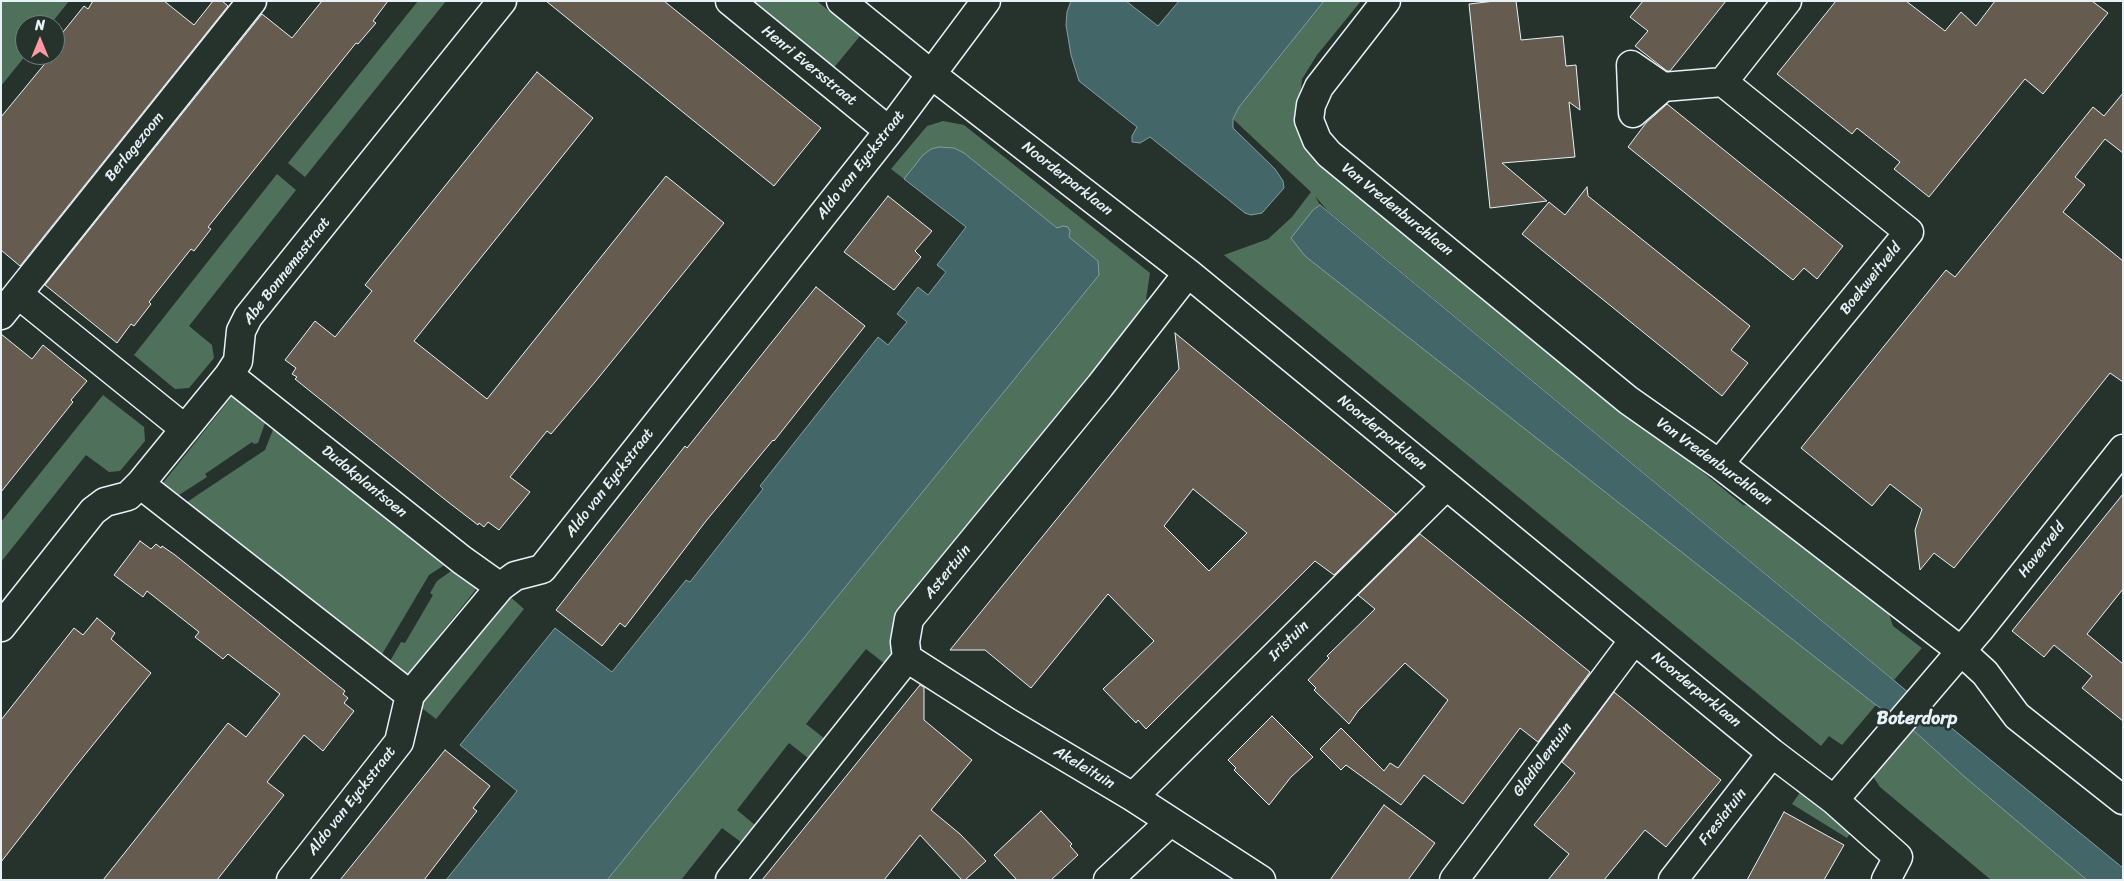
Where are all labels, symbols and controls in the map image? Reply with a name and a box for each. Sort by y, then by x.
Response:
text: N [35,13,45,38]
north arrow [15,15,65,65]
street label: Henri Eversstraat [758,22,860,110]
street label: Aldo van Eyckstraat [813,107,909,223]
street label: Berlagezoom [102,109,168,185]
street label: Noorderparklaan [1018,138,1116,220]
street label: Van Vredenburchlaan [1338,160,1456,260]
street label: Abe Bonnemastraat [240,214,334,328]
street label: Boekweitveld [1837,239,1905,319]
street label: Noorderparklaan [1334,391,1430,475]
street label: Van Vredenburchlaan [1653,414,1775,510]
street label: Aldo van Eyckstraat [562,425,658,541]
street label: Dudokplantsoen [318,442,410,522]
street label: Haverveld [2015,519,2069,581]
street label: Astertuin [921,541,975,603]
street label: Iristuin [1265,617,1313,665]
street label: Noorderparklaan [1648,648,1744,732]
district label: Boterdorp [1877,708,1957,730]
street label: Gladiolentuin [1509,720,1577,800]
street label: Aldo van Eyckstraat [304,743,400,859]
street label: Akeleituin [1050,743,1118,793]
street label: Fresiatuin [1695,785,1751,849]

